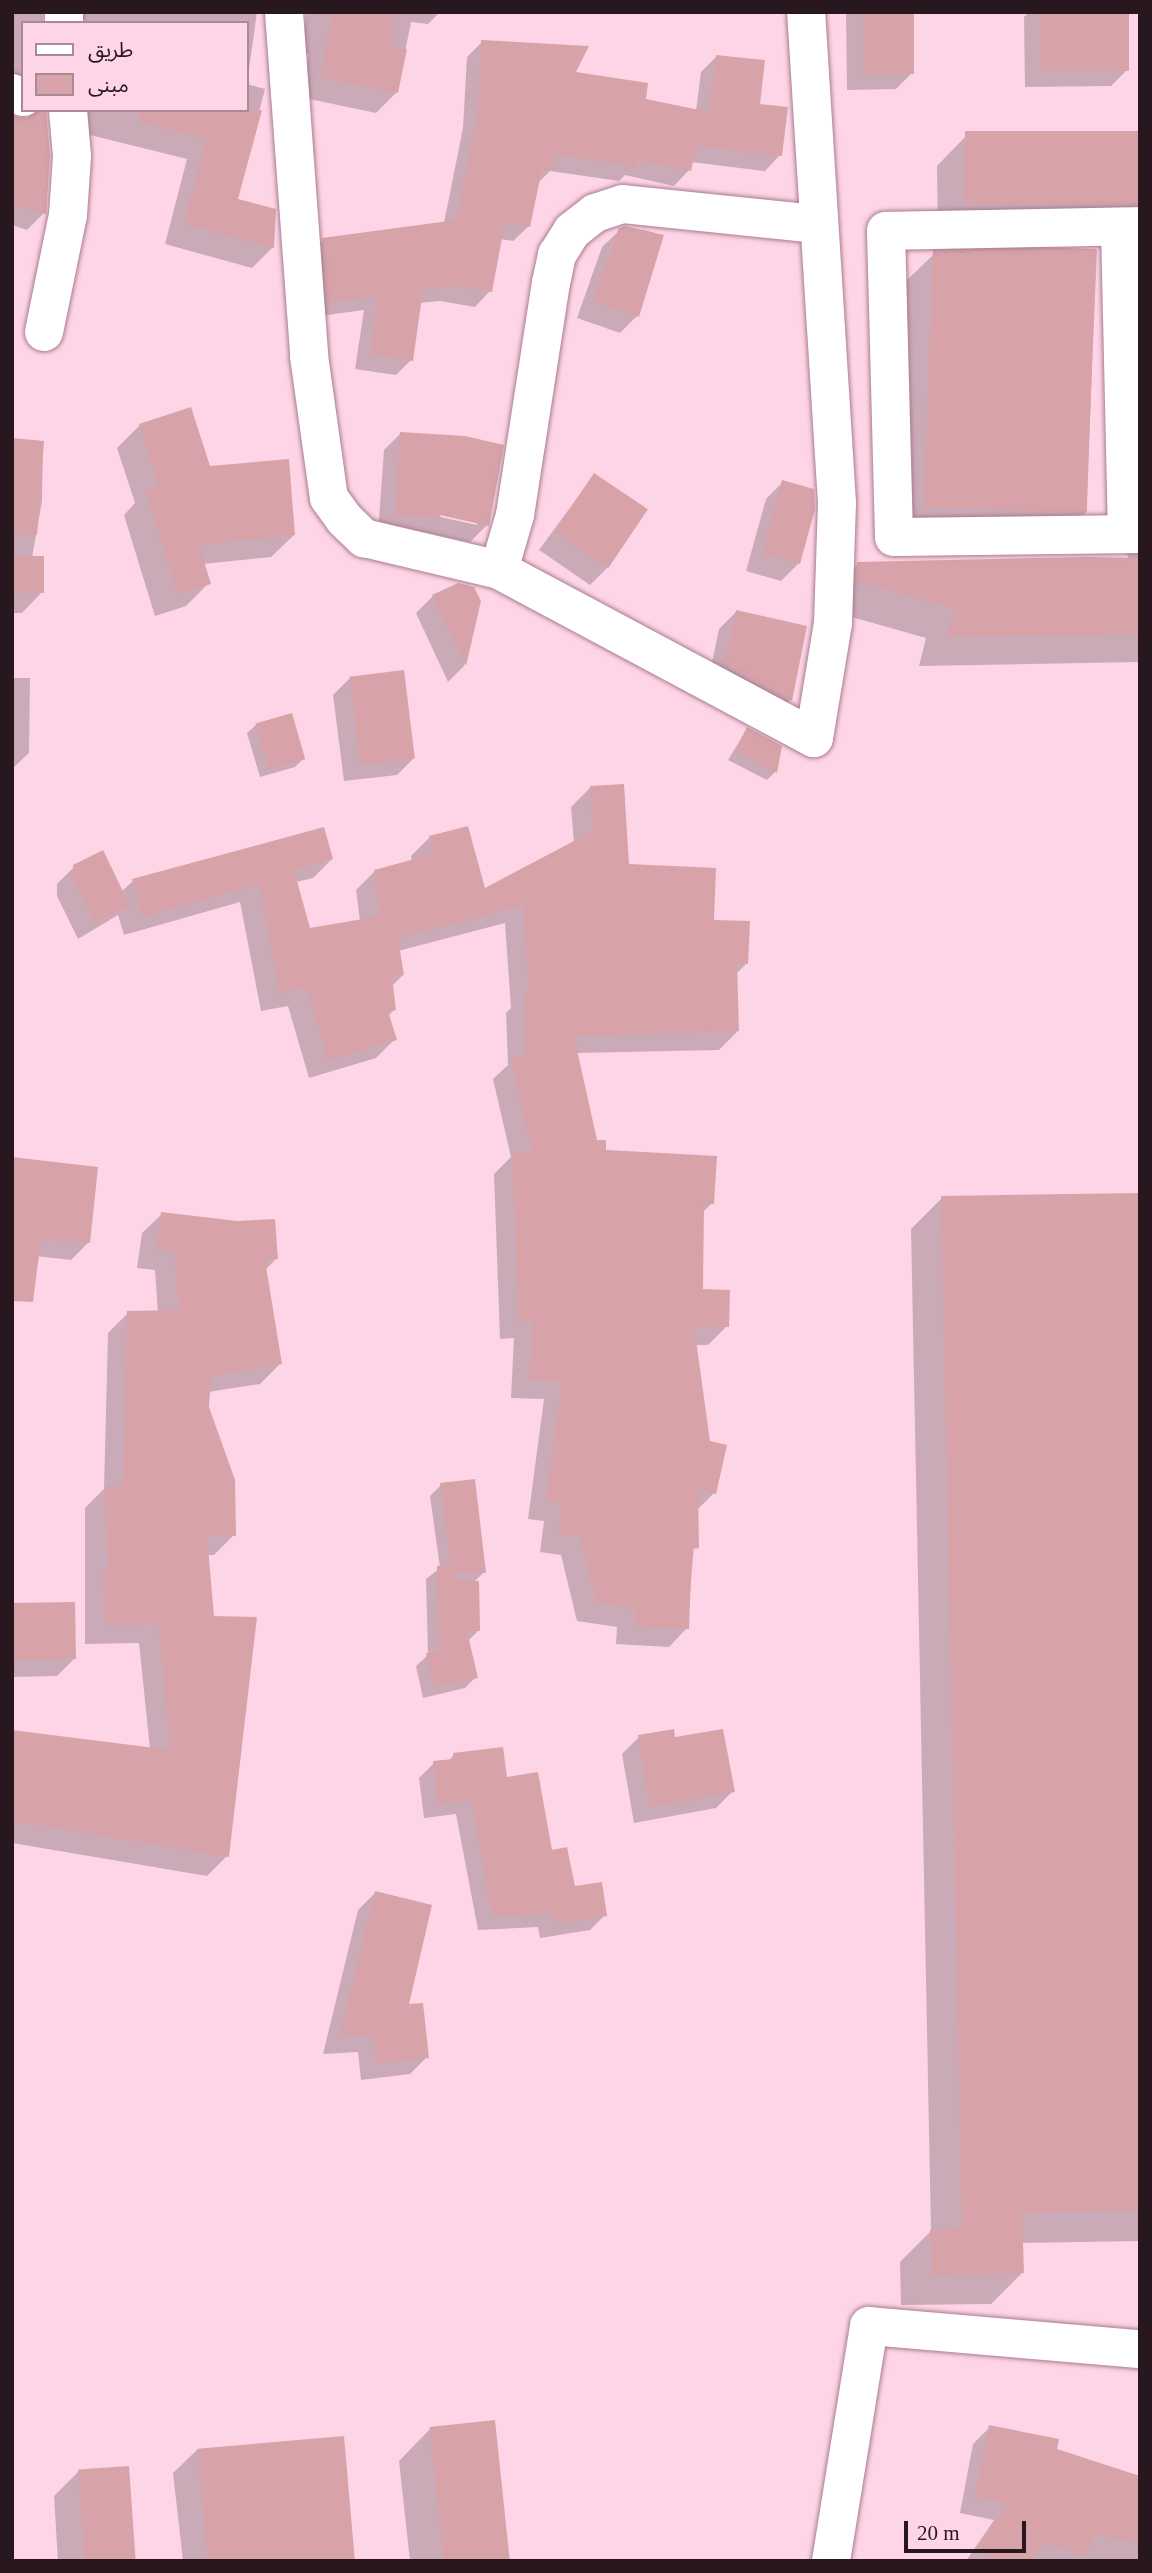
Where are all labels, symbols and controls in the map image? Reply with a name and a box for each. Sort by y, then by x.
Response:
legend [21,21,248,112]
text: طريق [88,38,133,62]
text: مبنى [88,73,129,97]
scale bar [907,2506,1030,2550]
text: 20 m [917,2521,960,2545]

